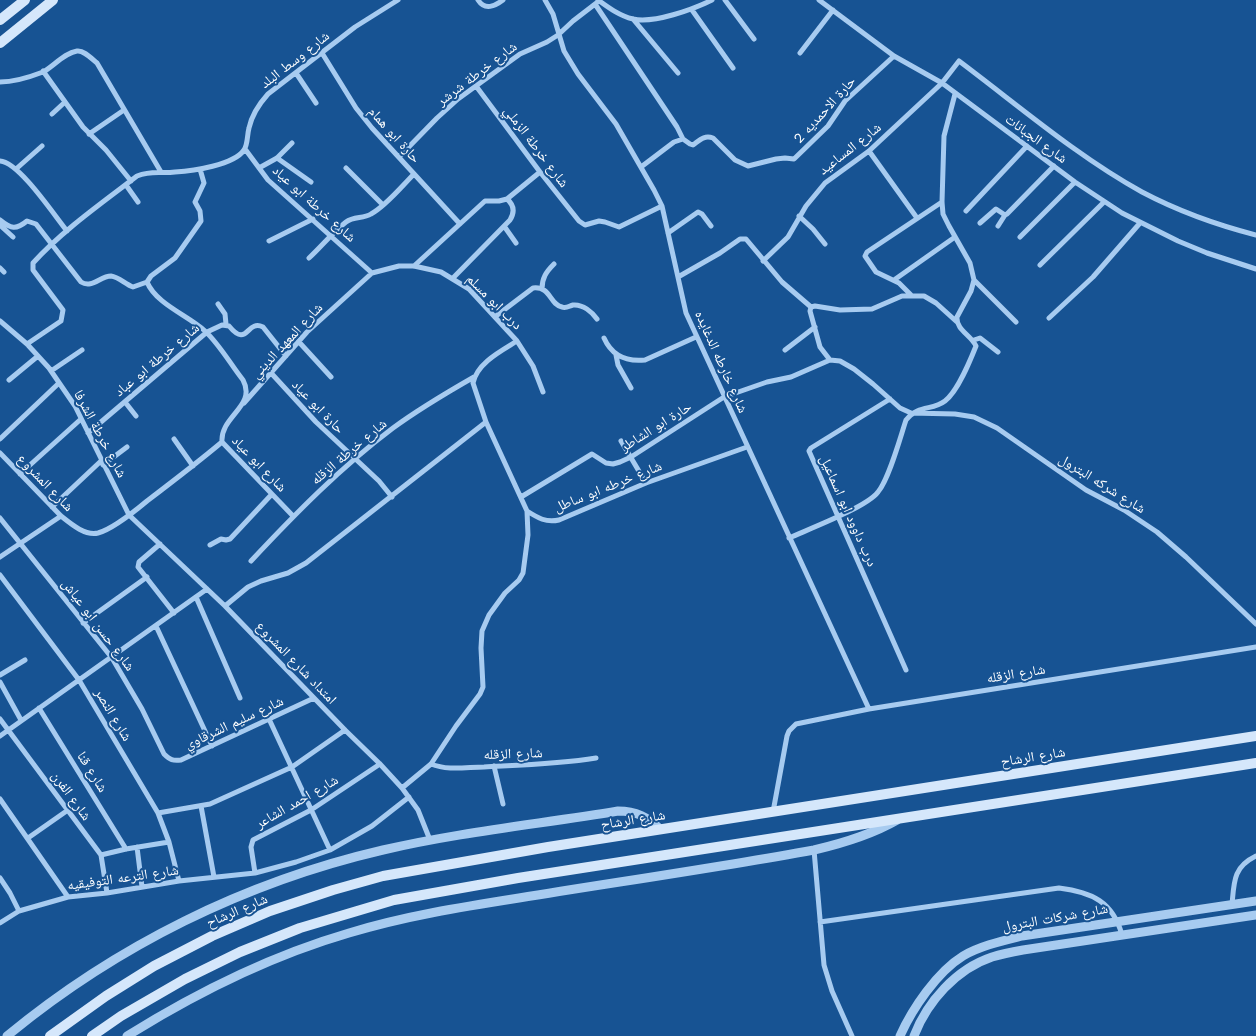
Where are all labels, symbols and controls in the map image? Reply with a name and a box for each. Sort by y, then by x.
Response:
street label: شارع وسط البلد [257,28,333,92]
street label: شارع خرطة شرشر [434,38,520,110]
street label: حارة الاحمديه 2 [791,73,859,147]
street label: حارة ابو همام [364,103,424,167]
street label: شارع خرطة الزملي [500,103,572,191]
street label: شارع الجبانات [1002,111,1070,167]
street label: شارع المساعيد [815,119,885,179]
street label: شارع خرطة ابو عياد [269,162,359,246]
street label: درب ابو مسلم [463,271,525,333]
street label: شارع المعهد الديني [248,300,326,382]
street label: شارع خارطه الدغايده [691,308,751,416]
street label: شارع خرطة ابو عباد [111,320,203,400]
street label: حارة ابو عياد [288,377,348,437]
street label: شارع خرطة الشرفا [70,387,130,481]
street label: حارة ابو الشاطر [617,398,695,456]
street label: شارع خرطة الزقله [308,415,390,489]
street label: شارع ابو عياد [228,433,290,495]
street label: شارع المشروع [13,451,77,515]
street label: شارع شركه البترول [1056,451,1148,517]
street label: درب داوود ابو اسماعيل [816,453,880,569]
street label: شارع خرطه ابو ساطل [552,458,664,516]
street label: شارع حسن ابو عياش [58,576,138,674]
street label: امتداد شارع المشروع [252,618,340,708]
street label: شارع الزقله [986,661,1046,687]
street label: شارع النصر [91,686,135,744]
street label: شارع سليم الشرقاوي [182,693,286,753]
street label: شارع الرشاح [1000,744,1066,770]
street label: شارع الزقله [483,745,543,763]
street label: شارع قنا [73,749,111,795]
street label: شارع الفرن [47,768,95,824]
street label: شارع احمد الشاعر [253,772,341,832]
street label: شارع الرشاح [600,807,666,833]
street label: شارع الترعه التوفيقيه [66,862,180,894]
street label: شارع الرشاح [204,891,270,931]
street label: شارع شركات البترول [1001,900,1109,936]

